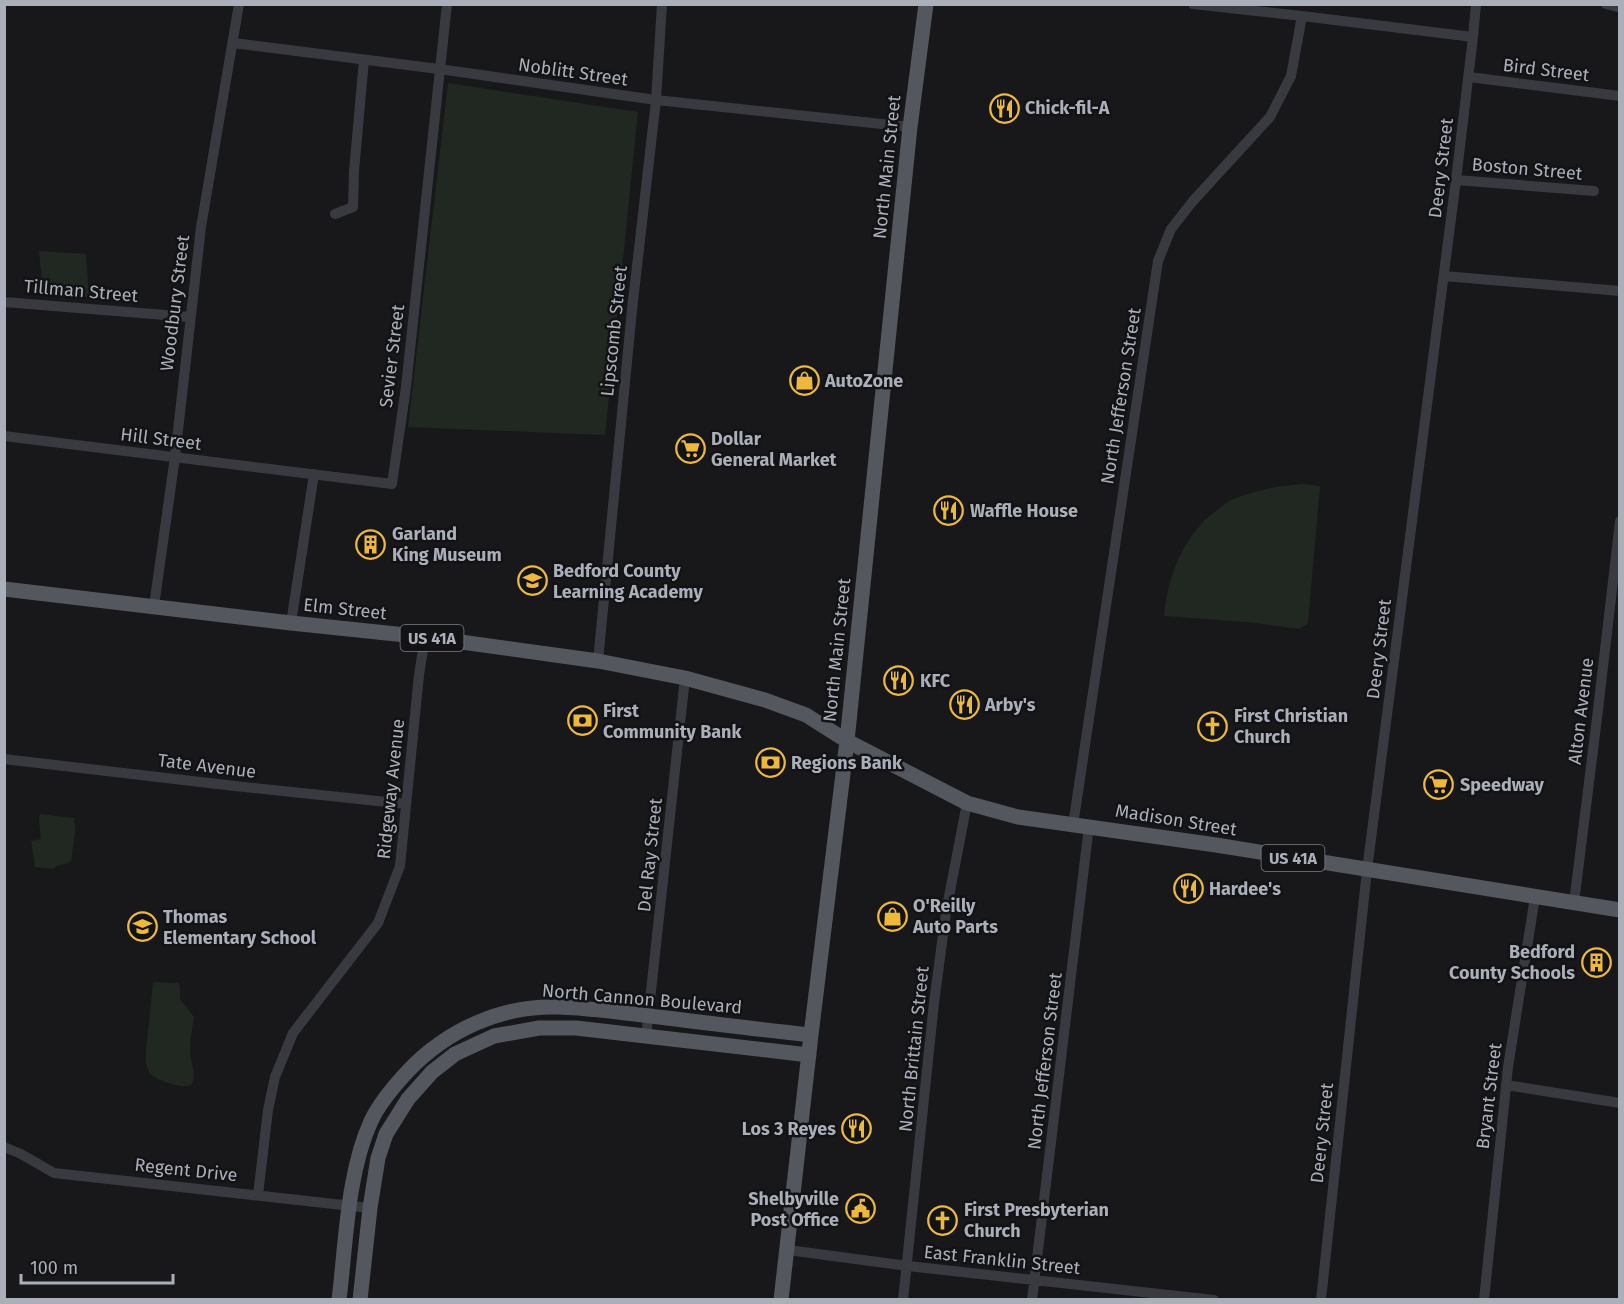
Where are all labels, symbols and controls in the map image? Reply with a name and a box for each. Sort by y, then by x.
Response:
street label: Noblitt Street [517,53,630,91]
street label: Bird Street [1502,54,1591,86]
restaurant icon: Chick-fil-A [988,92,1020,124]
street label: North Main Street [869,93,906,240]
place label: Chick-fil-A [1025,97,1110,119]
street label: Deery Street [1424,116,1458,219]
street label: Boston Street [1471,153,1584,185]
street label: Woodbury Street [156,233,194,372]
street label: Lipscomb Street [596,264,632,398]
street label: Tillman Street [23,275,139,307]
street label: Sevier Street [375,303,409,409]
street label: North Jefferson Street [1096,306,1146,486]
shop icon: AutoZone [788,365,820,397]
place label: AutoZone [824,370,903,392]
street label: Hill Street [119,423,203,455]
place label: Dollar General Market [711,428,838,471]
supermarket icon: Dollar General Market [674,433,706,465]
restaurant icon: Waffle House [933,495,965,527]
place label: Waffle House [970,500,1078,522]
place label: Garland King Museum [392,523,502,566]
building icon: Garland King Museum [355,528,387,560]
place label: Bedford County Learning Academy [553,560,703,603]
school or university icon: Bedford County Learning Academy [516,565,548,597]
street label: North Main Street [819,576,856,723]
street label: Elm Street [302,594,388,624]
street label: Deery Street [1362,597,1396,700]
road number: US 41A [400,625,464,651]
street label: Alton Avenue [1564,656,1598,766]
restaurant icon: KFC [883,665,915,697]
place label: KFC [920,670,951,692]
restaurant icon: Arby's [948,689,980,721]
place label: Arby's [984,694,1036,716]
place label: First Community Bank [603,700,742,743]
bank icon: First Community Bank [566,705,598,737]
place label: First Christian Church [1234,705,1348,748]
church icon: First Christian Church [1197,710,1229,742]
street label: Ridgeway Avenue [373,718,409,860]
bank icon: Regions Bank [754,747,786,779]
street label: Tate Avenue [157,749,257,783]
place label: Regions Bank [791,752,903,774]
supermarket icon: Speedway [1423,769,1455,801]
place label: Speedway [1460,774,1545,796]
street label: Del Ray Street [633,797,667,913]
street label: Madison Street [1114,800,1239,841]
road number: US 41A [1262,845,1324,871]
restaurant icon: Hardee's [1172,873,1204,905]
place label: Hardee's [1209,878,1281,900]
place label: O'Reilly Auto Parts [912,895,998,938]
shop icon: O'Reilly Auto Parts [876,900,908,932]
place label: Thomas Elementary School [163,906,317,949]
school or university icon: Thomas Elementary School [126,911,158,943]
place label: Bedford County Schools [1449,941,1575,984]
building icon: Bedford County Schools [1580,946,1612,978]
street label: North Brittain Street [894,965,934,1133]
street label: North Jefferson Street [1023,971,1067,1151]
street label: North Cannon Boulevard [541,979,743,1019]
street label: Bryant Street [1472,1041,1506,1150]
street label: Deery Street [1306,1081,1338,1184]
restaurant icon: Los 3 Reyes [841,1113,873,1145]
place label: Los 3 Reyes [742,1118,836,1140]
street label: Regent Drive [133,1154,239,1186]
place label: Shelbyville Post Office [748,1188,839,1231]
public building icon: Shelbyville Post Office [844,1193,876,1225]
place label: First Presbyterian Church [964,1199,1109,1242]
church icon: First Presbyterian Church [927,1204,959,1236]
street label: East Franklin Street [923,1241,1082,1279]
scale bar [21,1247,172,1285]
text: 100 m [30,1257,78,1279]

